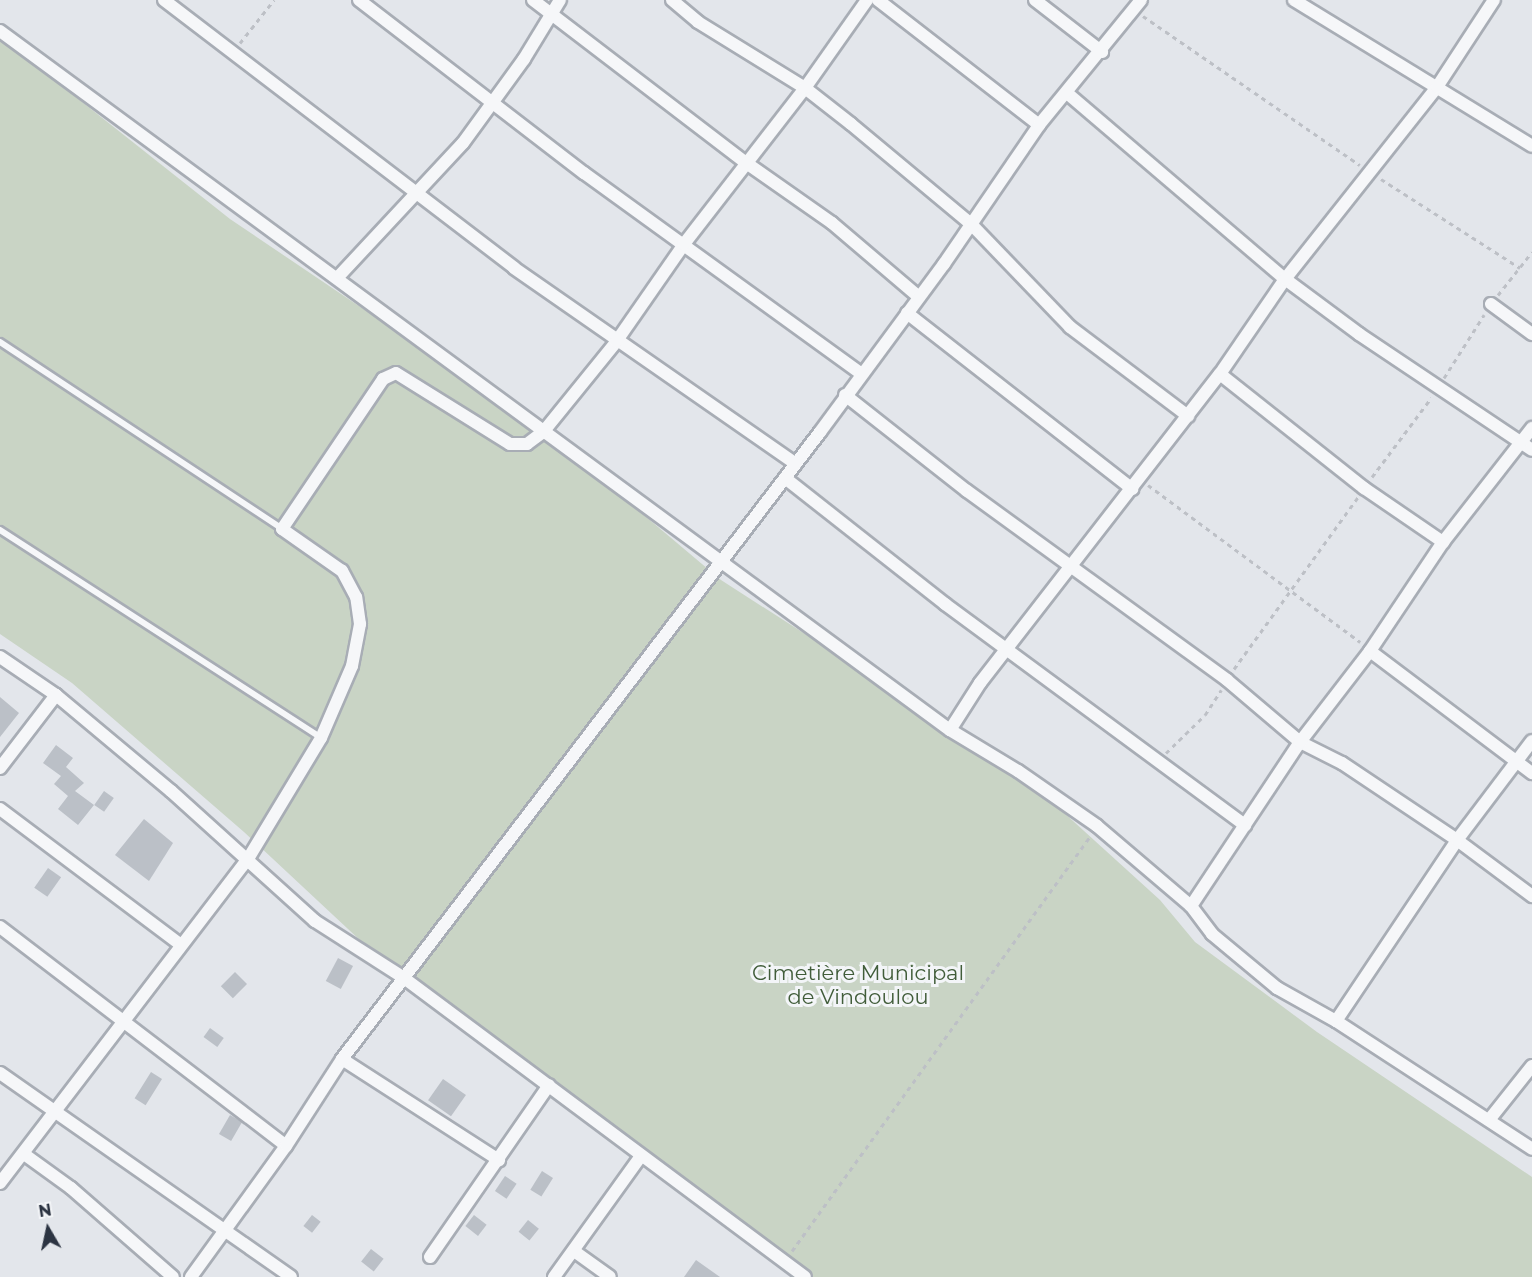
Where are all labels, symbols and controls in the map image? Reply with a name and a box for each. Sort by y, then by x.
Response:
park label: Cimetière Municipal de Vindoulou [752,960,964,1010]
north arrow [18,1199,78,1259]
text: N [37,1200,53,1221]

